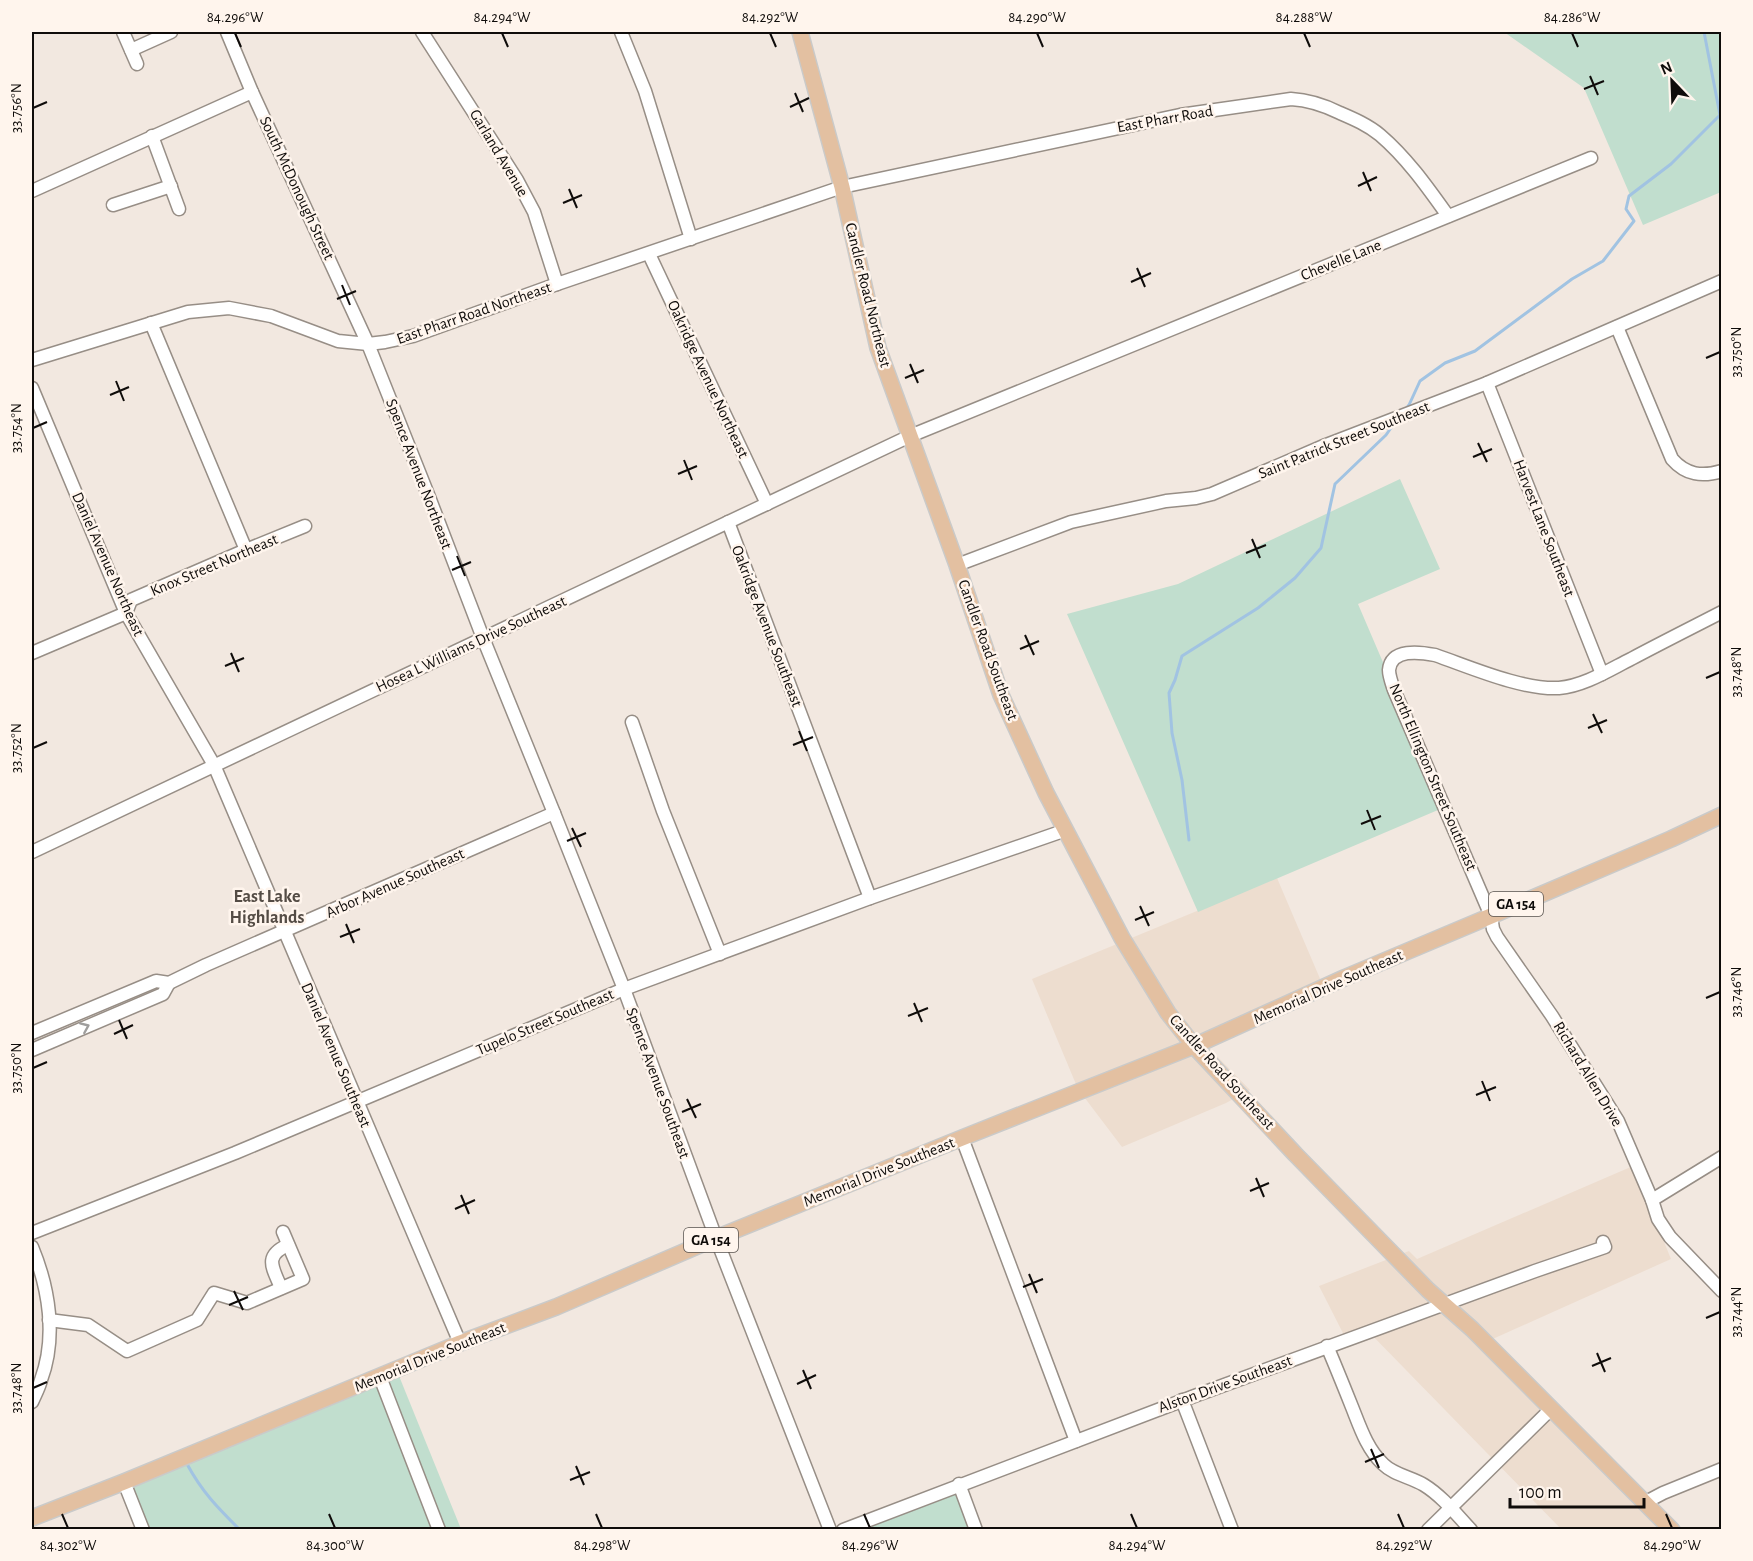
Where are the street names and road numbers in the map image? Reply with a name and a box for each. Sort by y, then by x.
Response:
street label: East Pharr Road [1116,103,1214,135]
street label: Garland Avenue [467,107,531,199]
street label: South McDonough Street [257,114,337,262]
street label: Candler Road Northeast [842,221,894,369]
street label: Chevelle Lane [1298,237,1384,283]
street label: East Pharr Road Northeast [395,279,553,347]
street label: Oakridge Avenue Northeast [664,298,752,460]
street label: Spence Avenue Northeast [383,397,455,551]
street label: Saint Patrick Street Southeast [1256,398,1432,482]
street label: Harvest Lane Southeast [1510,457,1578,599]
street label: Daniel Avenue Northeast [69,490,147,638]
street label: Knox Street Northeast [148,531,280,599]
street label: Oakridge Avenue Southeast [729,543,805,709]
street label: Candler Road Southeast [955,578,1021,722]
street label: Hosea L Williams Drive Southeast [373,593,569,695]
street label: North Ellington Street Southeast [1386,681,1480,873]
street label: Arbor Avenue Southeast [323,845,467,921]
road number: GA 154 [1489,892,1543,916]
street label: Memorial Drive Southeast [1251,947,1405,1027]
street label: Daniel Avenue Southeast [298,980,374,1130]
street label: Tupelo Street Southeast [474,986,616,1058]
street label: Spence Avenue Southeast [623,1005,693,1161]
street label: Candler Road Southeast [1166,1012,1278,1132]
street label: Richard Allen Drive [1550,1019,1626,1129]
street label: Memorial Drive Southeast [801,1134,957,1210]
road number: GA 154 [684,1228,738,1252]
street label: Memorial Drive Southeast [352,1319,508,1395]
street label: Alston Drive Southeast [1156,1352,1294,1416]

